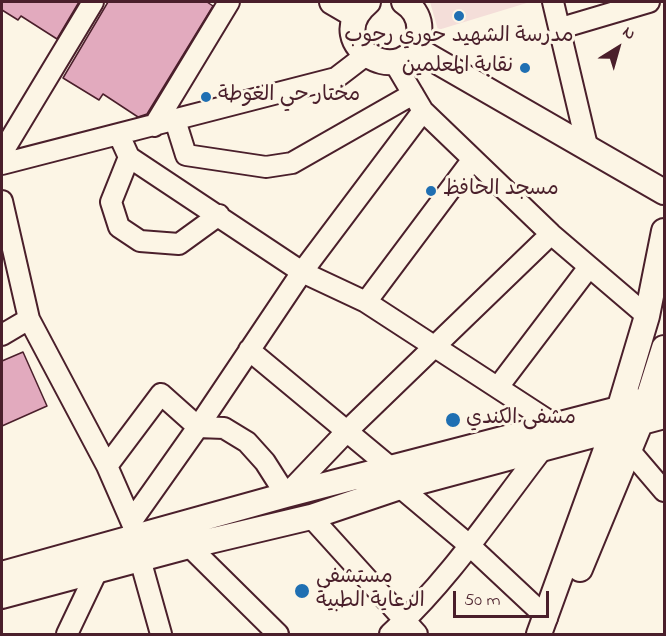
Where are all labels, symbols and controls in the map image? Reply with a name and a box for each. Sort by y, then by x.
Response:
marker: مدرسة الشهيد حوري رجوب [452,9,466,23]
north arrow [588,18,648,78]
text: N [617,21,640,46]
place label: مدرسة الشهيد حوري رجوب [344,25,574,51]
place label: نقابة المعلمين [402,55,513,81]
marker: نقابة المعلمين [518,61,532,75]
place label: مختار حي الغوطة [218,84,360,110]
marker: مختار حي الغوطة [199,90,213,104]
place label: مسجد الحافظ [443,178,559,204]
marker: مسجد الحافظ [424,184,438,198]
place label: مشفى الكندي [466,407,576,433]
marker: مشفى الكندي [444,411,462,429]
place label: مستشفى الرعاية الطبية [316,566,425,616]
scale bar [456,579,552,617]
marker: مستشفى الرعاية الطبية [293,582,311,600]
text: 50 m [464,588,501,614]

